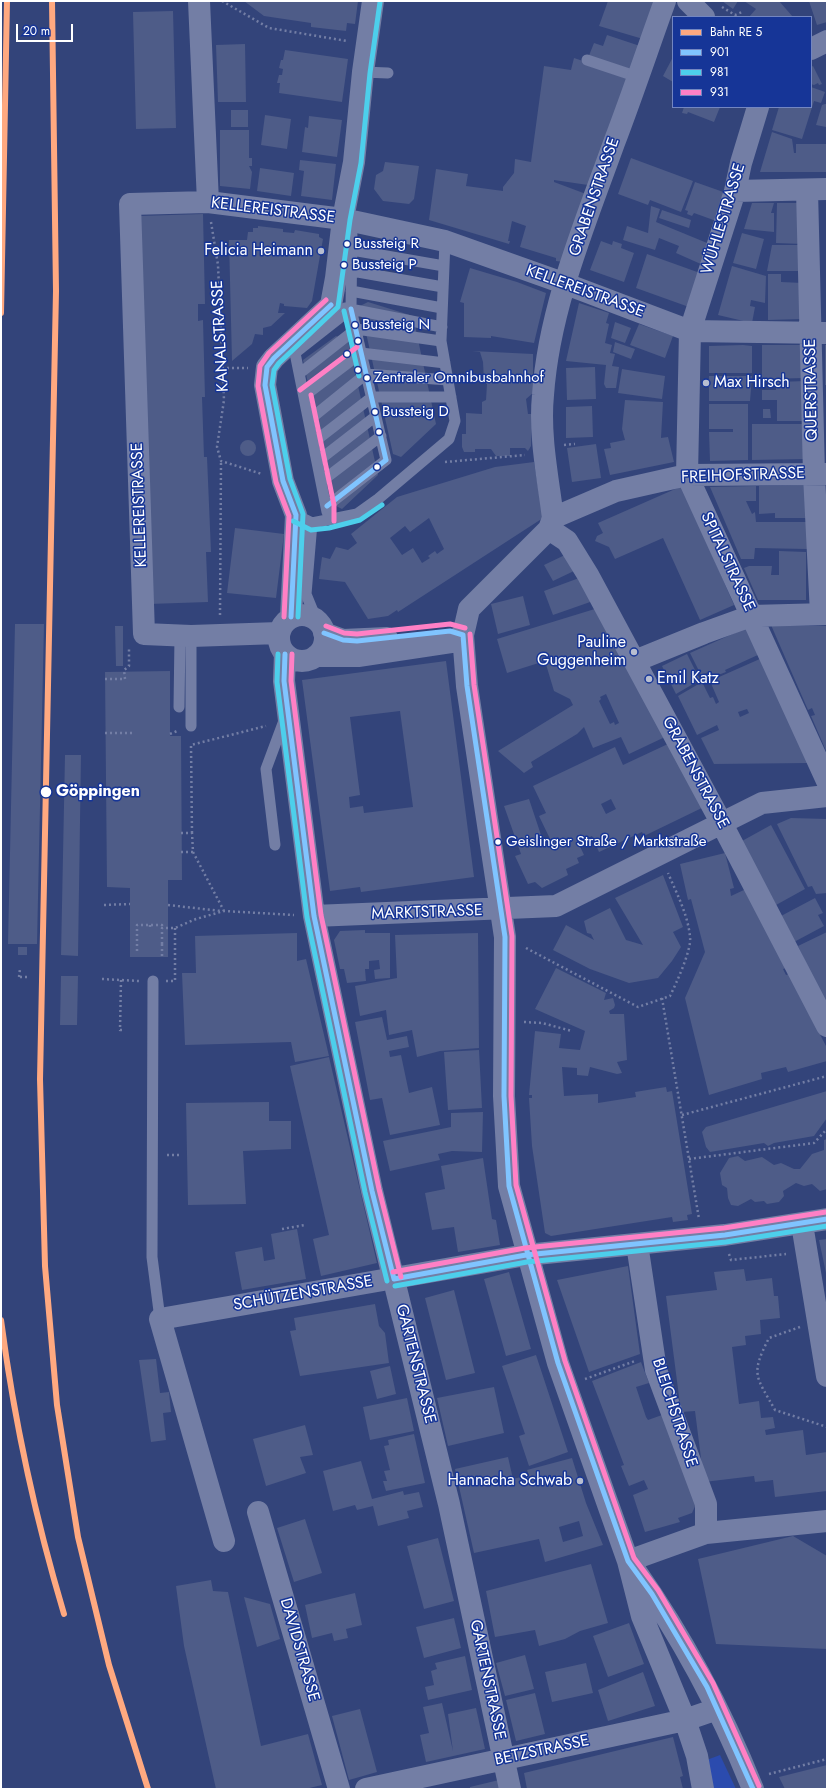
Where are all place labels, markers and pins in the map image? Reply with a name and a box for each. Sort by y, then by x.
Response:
place label: Bussteig R [354,235,419,253]
marker: Bussteig R [342,239,352,249]
place label: Felicia Heimann [204,241,313,261]
marker: Felicia Heimann [316,246,326,256]
place label: Bussteig P [352,256,417,274]
marker: Bussteig P [339,260,349,270]
place label: Bussteig N [362,316,430,334]
marker: Bussteig N [350,320,360,330]
unlabelled marker [353,336,363,346]
unlabelled marker [342,349,352,359]
unlabelled marker [353,365,363,375]
place label: Zentraler Omnibusbahnhof [374,369,544,387]
marker: Zentraler Omnibusbahnhof [362,373,372,383]
place label: Max Hirsch [714,373,790,393]
marker: Max Hirsch [701,378,711,388]
place label: Bussteig D [382,403,449,421]
marker: Bussteig D [370,407,380,417]
unlabelled marker [374,427,384,437]
unlabelled marker [372,462,382,472]
place label: Pauline Guggenheim [537,633,626,671]
marker: Pauline Guggenheim [629,647,639,657]
place label: Emil Katz [657,669,719,689]
marker: Emil Katz [644,674,654,684]
place label: Göppingen [56,782,140,802]
marker: Göppingen [39,785,53,799]
place label: Geislinger Straße / Marktstraße [506,833,706,851]
marker: Geislinger Straße / Marktstraße [493,837,503,847]
place label: Hannacha Schwab [447,1471,572,1491]
marker: Hannacha Schwab [575,1476,585,1486]

